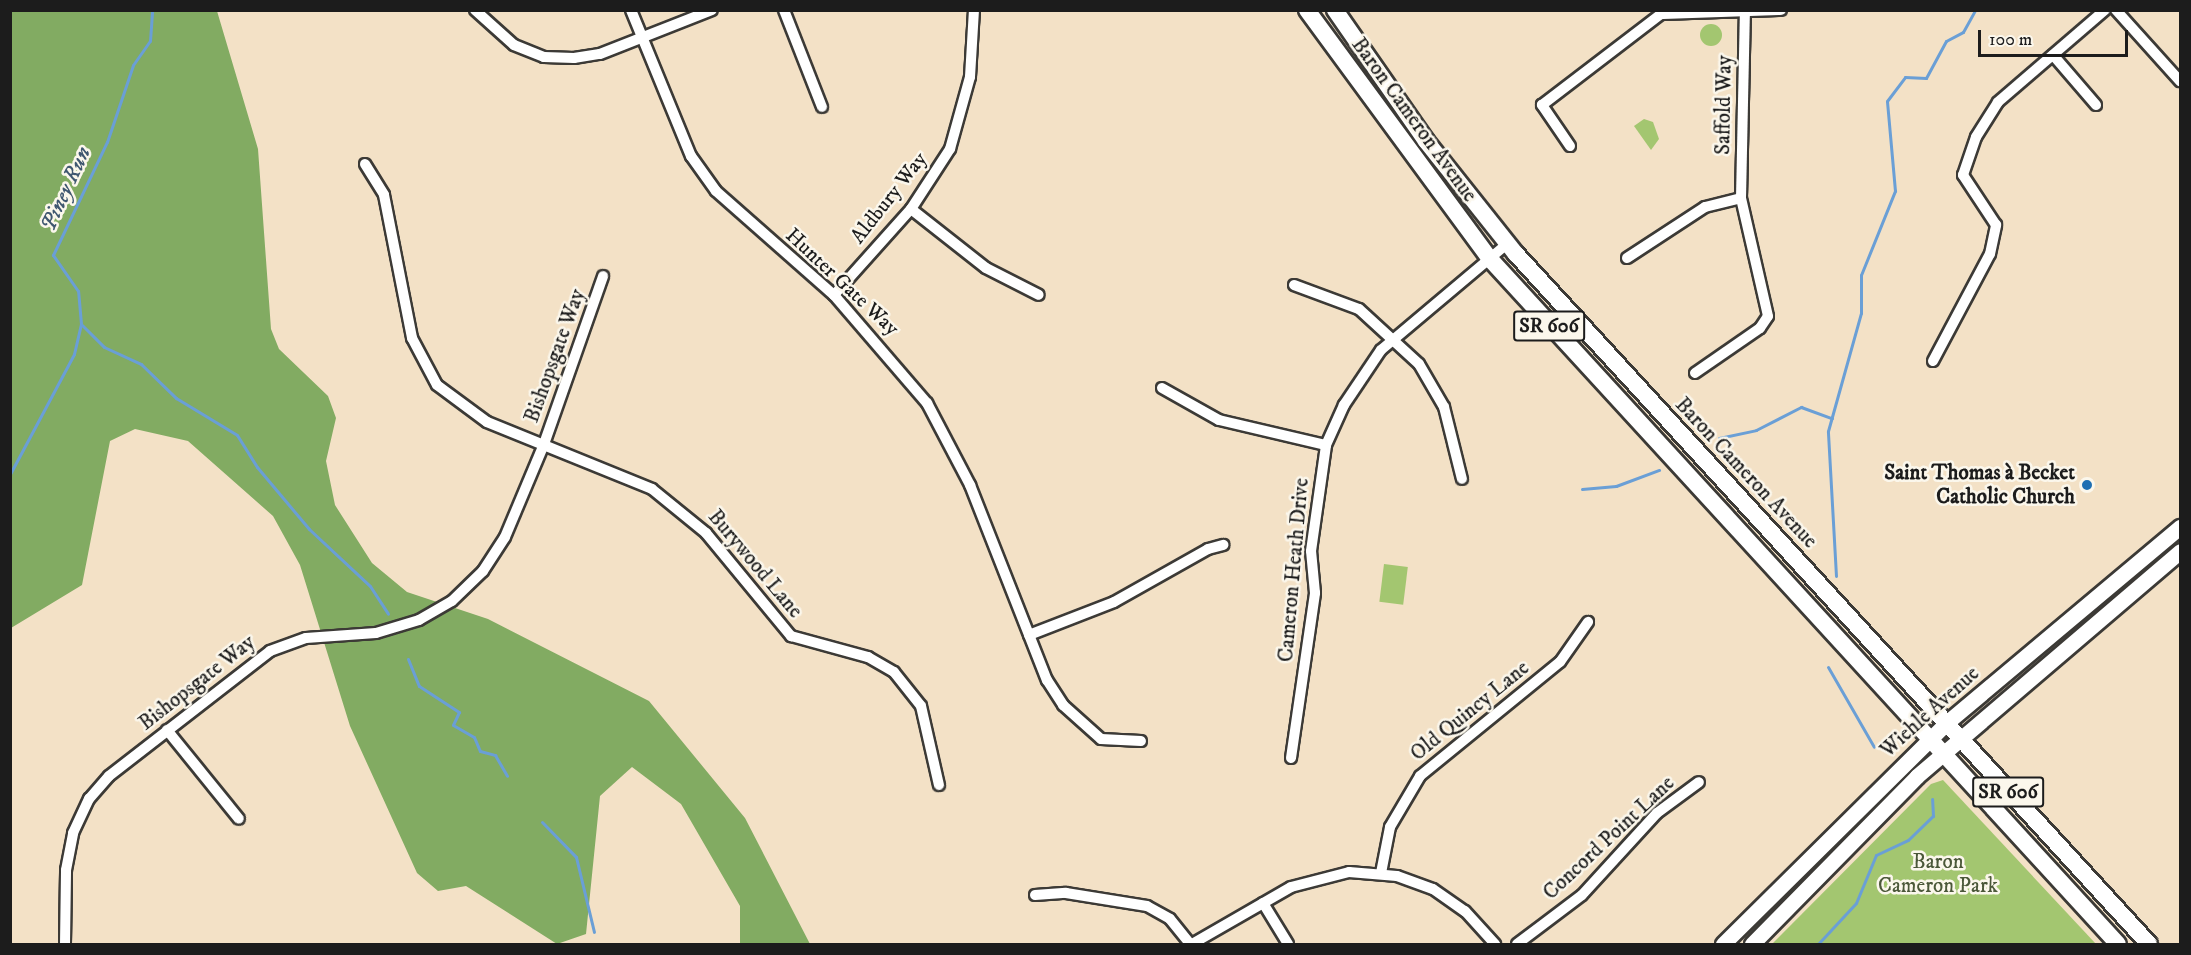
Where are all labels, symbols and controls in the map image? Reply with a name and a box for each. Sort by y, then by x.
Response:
scale bar [1981,18,2131,56]
text: 100 m [1989,29,2032,51]
street label: Baron Cameron Avenue [1346,33,1482,207]
street label: Saffold Way [1711,55,1737,155]
water label: Piney Run [35,143,97,235]
street label: Aldbury Way [845,147,933,249]
street label: Hunter Gate Way [780,223,904,341]
street label: Bishopsgate Way [519,286,591,426]
road number: SR 606 [1513,309,1585,343]
street label: Baron Cameron Avenue [1670,392,1822,554]
place label: Saint Thomas à Becket Catholic Church [1884,460,2075,510]
street label: Cameron Heath Drive [1273,477,1315,663]
marker: Saint Thomas à Becket Catholic Church [2080,478,2094,492]
street label: Burywood Lane [702,505,808,623]
street label: Bishopsgate Way [134,630,260,736]
street label: Old Quincy Lane [1406,656,1534,766]
street label: Wiehle Avenue [1875,661,1985,763]
street label: Concord Point Lane [1538,771,1680,905]
road number: SR 606 [1972,775,2044,809]
park label: Baron Cameron Park [1878,849,1998,899]

